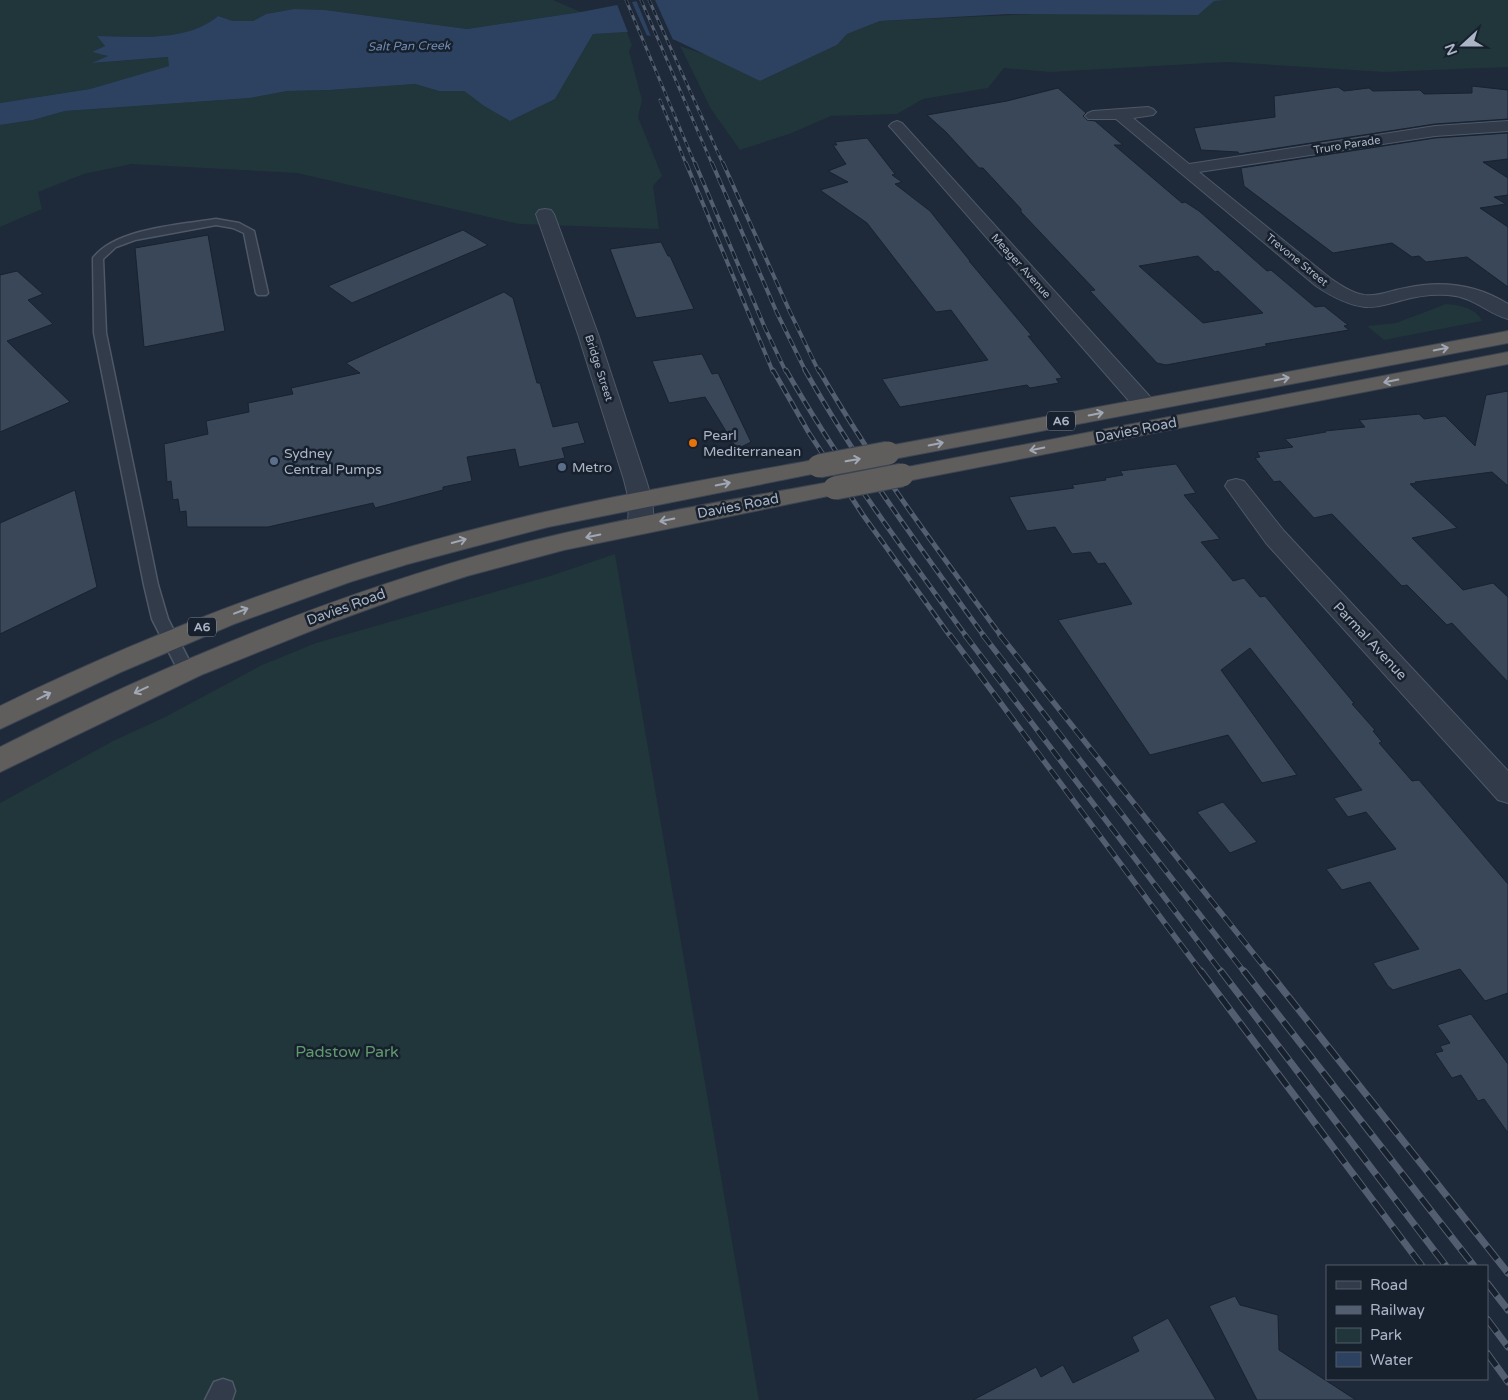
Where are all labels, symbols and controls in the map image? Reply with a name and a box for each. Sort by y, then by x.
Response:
north arrow [1438,20,1488,70]
water label: Salt Pan Creek [368,38,452,54]
text: N [1441,41,1461,58]
street label: Truro Parade [1313,133,1381,157]
street label: Meager Avenue [989,231,1053,301]
street label: Trevone Street [1263,231,1331,289]
street label: Bridge Street [582,333,616,403]
one-way arrow [1433,344,1449,354]
one-way arrow [1273,374,1289,384]
one-way arrow [1384,376,1400,386]
one-way arrow [1087,409,1103,418]
road number: A6 [1047,412,1075,431]
street label: Davies Road [1094,414,1178,446]
place label: Pearl Mediterranean [703,427,801,460]
marker: Pearl Mediterranean [687,437,699,449]
one-way arrow [928,439,944,449]
place label: Sydney Central Pumps [284,445,382,478]
one-way arrow [1029,445,1045,454]
one-way arrow [845,454,861,464]
marker: Sydney Central Pumps [268,455,280,467]
place label: Metro [572,459,612,476]
marker: Metro [556,461,568,473]
one-way arrow [715,479,731,488]
street label: Davies Road [696,490,780,522]
one-way arrow [659,516,675,526]
one-way arrow [585,531,601,541]
one-way arrow [451,536,467,545]
street label: Davies Road [304,585,388,629]
street label: Parmal Avenue [1330,599,1410,683]
one-way arrow [233,606,248,615]
road number: A6 [188,618,216,636]
one-way arrow [134,686,149,695]
one-way arrow [36,691,51,700]
park label: Padstow Park [295,1042,399,1062]
legend [1326,1265,1488,1380]
text: Road [1370,1276,1408,1294]
text: Railway [1370,1301,1425,1319]
text: Park [1370,1326,1402,1344]
text: Water [1370,1351,1413,1369]

